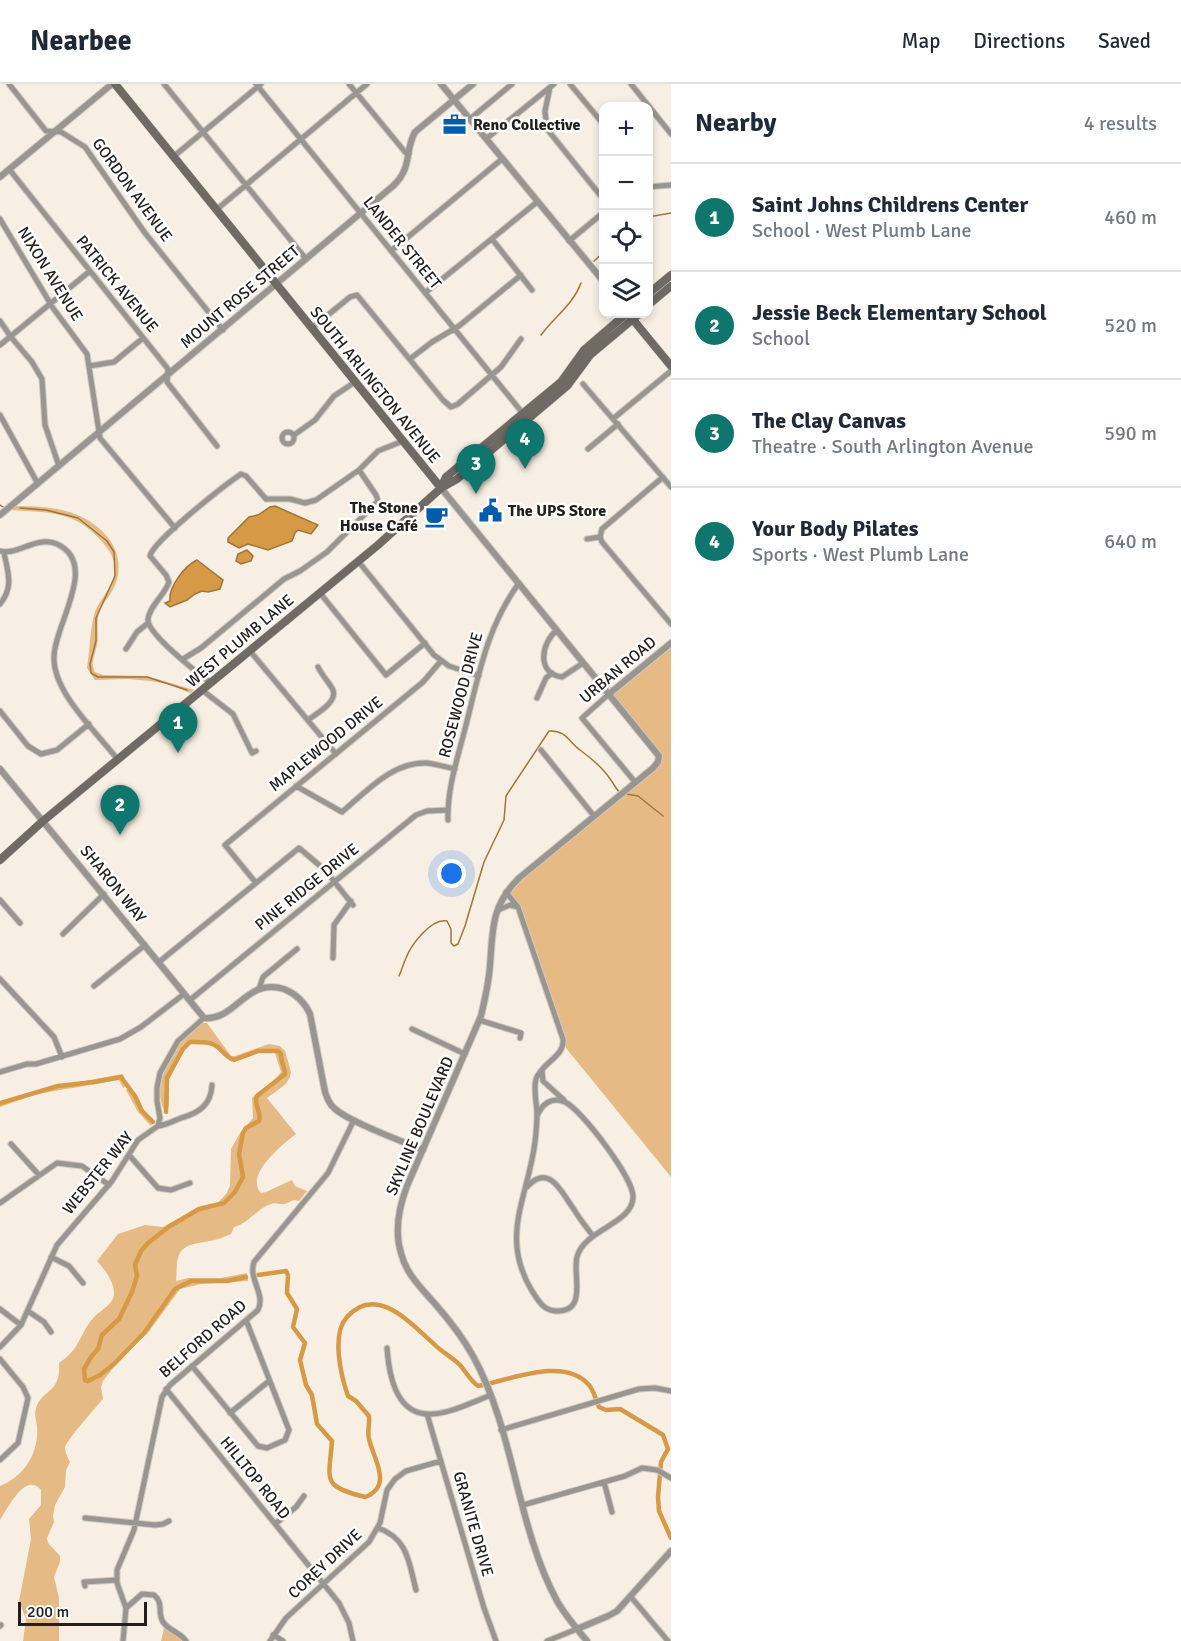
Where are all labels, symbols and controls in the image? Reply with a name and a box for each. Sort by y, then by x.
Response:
text: Nearbee [30,24,132,58]
text: Map [902,28,940,54]
text: Directions [973,28,1065,54]
text: Saved [1098,28,1151,54]
map controls [599,102,653,318]
button: + [599,102,653,156]
text: Nearby [695,107,776,139]
text: 4 results [1084,111,1157,136]
office icon: Reno Collective [442,112,468,138]
place label: Reno Collective [473,115,581,135]
street label: GORDON AVENUE [88,134,176,246]
button: − [599,156,653,210]
text: Saint Johns Childrens Center [752,191,1028,218]
street label: LANDER STREET [359,193,446,293]
text: 1 [709,205,720,230]
text: 460 m [1104,205,1157,230]
button: locate [599,210,653,264]
text: School · West Plumb Lane [752,218,972,243]
street label: NIXON AVENUE [13,223,87,325]
street label: PATRICK AVENUE [72,231,162,337]
street label: MOUNT ROSE STREET [176,241,304,353]
button: layers [599,264,653,318]
text: Jessie Beck Elementary School [752,299,1047,326]
street label: SOUTH ARLINGTON AVENUE [306,303,444,467]
text: 2 [709,313,720,338]
text: 520 m [1104,313,1157,338]
text: School [752,326,810,351]
text: The Clay Canvas [752,407,906,434]
pin: 4 [506,420,544,469]
text: 3 [709,421,720,446]
text: 590 m [1104,421,1157,446]
text: Theatre · South Arlington Avenue [752,434,1034,459]
pin: 3 [456,444,496,494]
place label: The Stone House Café [340,498,418,536]
public building icon: The UPS Store [477,498,503,524]
place label: The UPS Store [508,501,606,521]
cafe icon: The Stone House Café [423,504,449,530]
text: Your Body Pilates [752,515,919,542]
text: 4 [709,529,720,554]
text: 640 m [1104,529,1157,554]
text: Sports · West Plumb Lane [752,542,969,567]
street label: WEST PLUMB LANE [182,590,298,692]
street label: ROSEWOOD DRIVE [435,630,487,760]
street label: URBAN ROAD [576,632,660,708]
street label: MAPLEWOOD DRIVE [265,692,387,796]
pin: 1 [158,704,198,753]
pin: 2 [100,786,140,835]
street label: PINE RIDGE DRIVE [251,839,363,935]
street label: SHARON WAY [76,841,150,927]
your location [437,859,466,888]
street label: SKYLINE BOULEVARD [382,1054,458,1198]
street label: WEBSTER WAY [58,1127,138,1219]
street label: BELFORD ROAD [155,1296,251,1382]
street label: HILLTOP ROAD [216,1433,294,1523]
street label: GRANITE DRIVE [448,1469,498,1579]
street label: COREY DRIVE [284,1525,366,1603]
scale bar [18,1599,147,1626]
text: 200 m [27,1602,69,1622]

